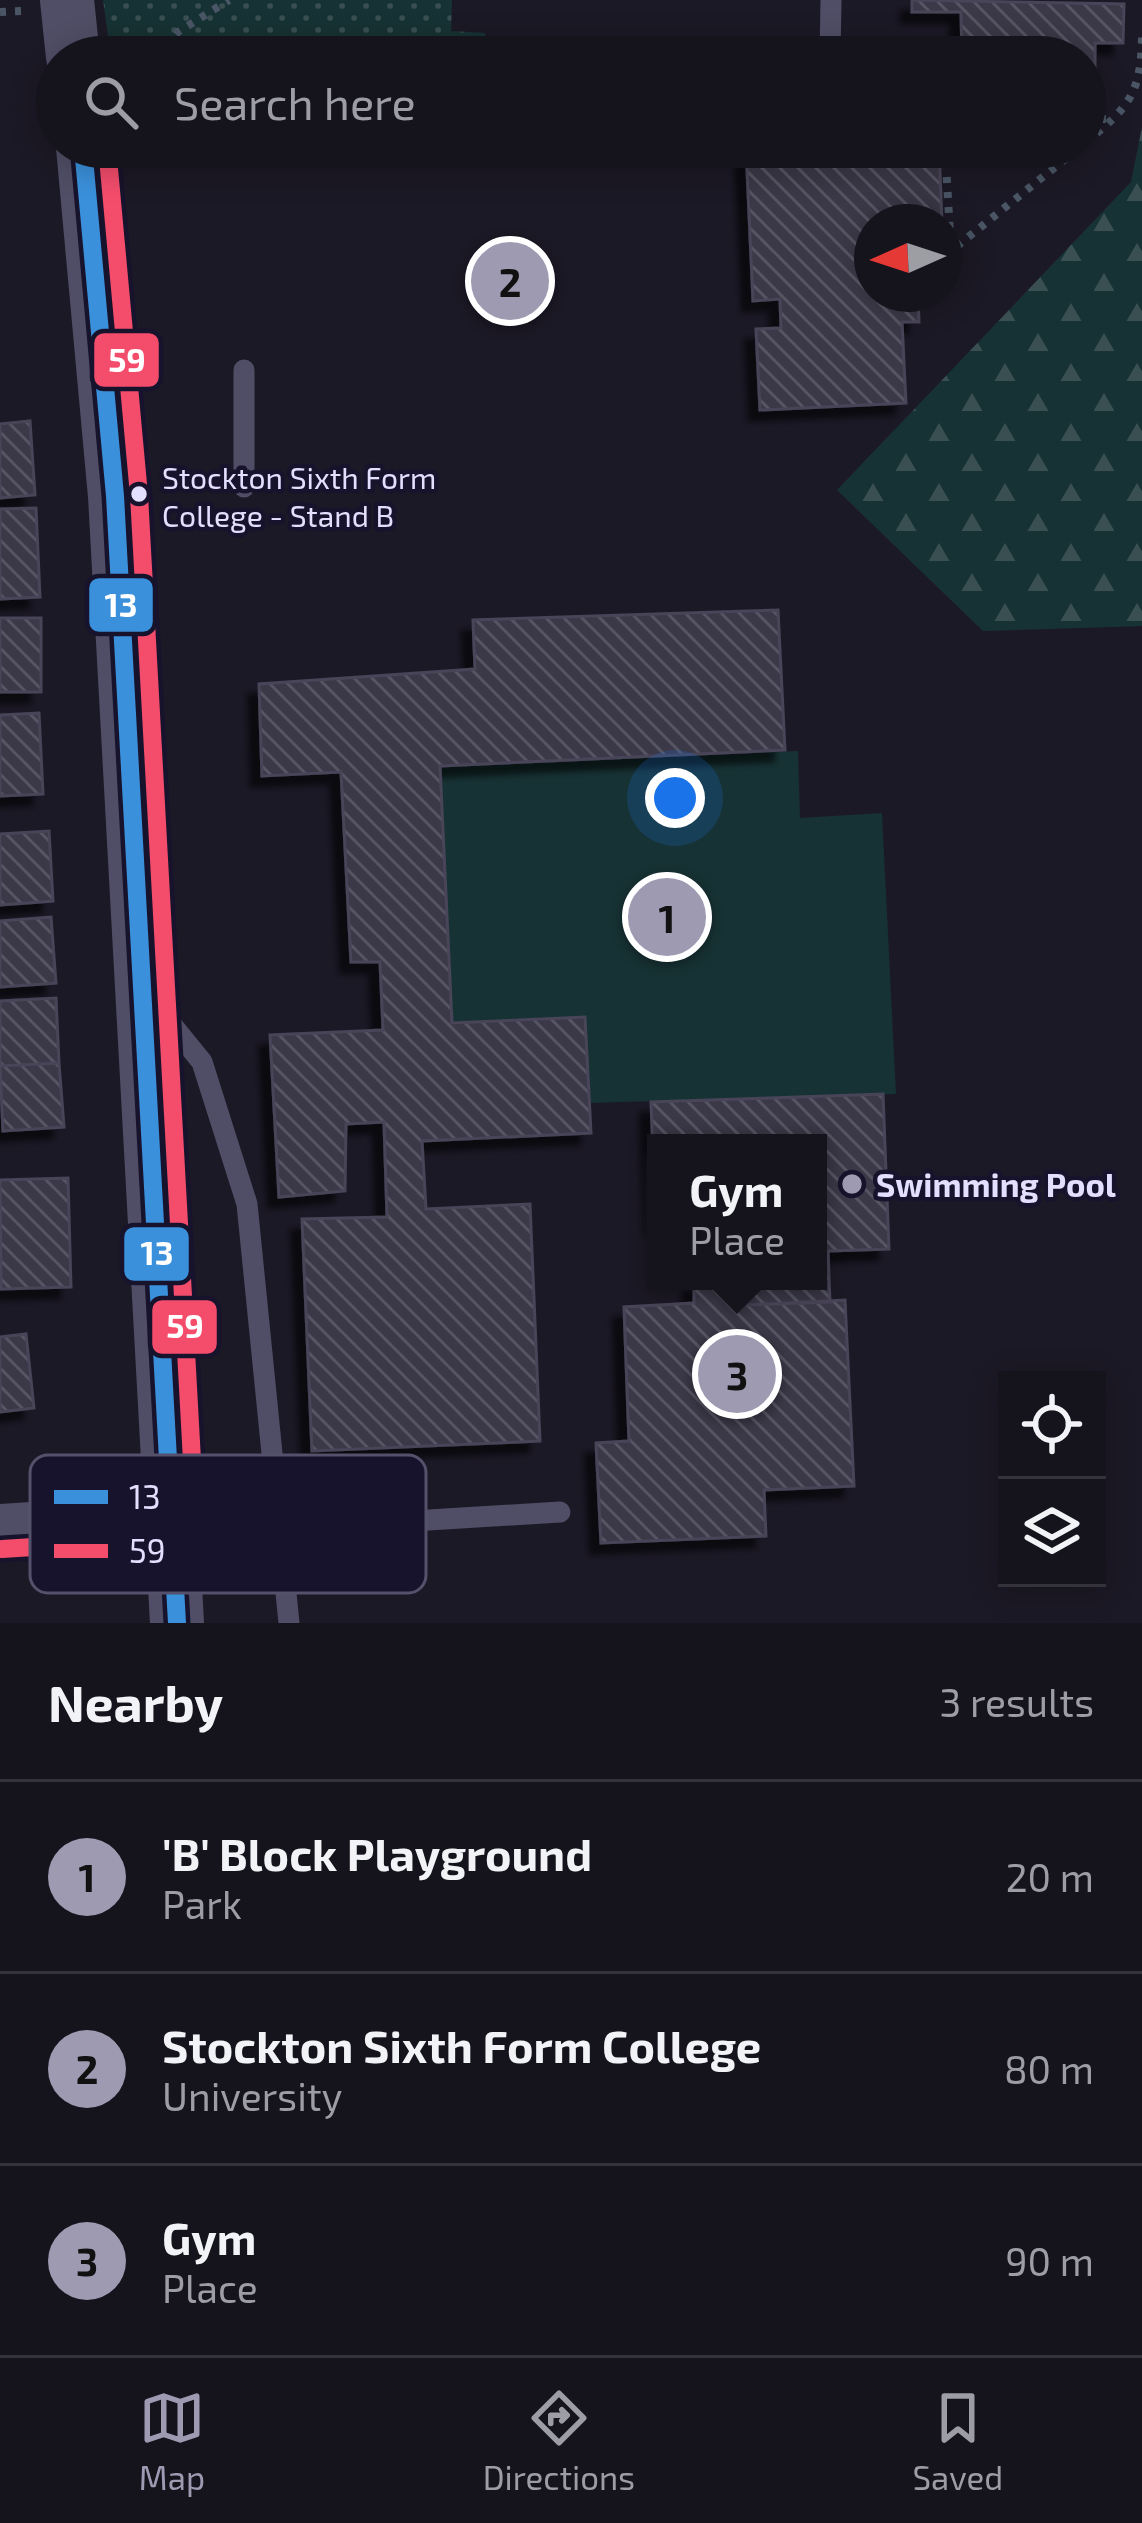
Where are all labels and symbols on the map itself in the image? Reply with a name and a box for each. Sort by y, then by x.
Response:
north arrow [854,204,962,312]
pin: 2 [471,236,549,326]
line badge: 59 [92,331,161,389]
text: 59 [108,339,146,379]
place label: Stockton Sixth Form College - Stand B [162,459,436,533]
marker: Stockton Sixth Form College - Stand B [128,483,150,505]
line badge: 13 [87,576,155,634]
text: 13 [105,584,137,624]
your location [645,768,705,828]
pin: 1 [628,872,706,962]
place label: Swimming Pool [876,1164,1116,1204]
marker: Swimming Pool [839,1171,865,1197]
line badge: 13 [122,1225,191,1283]
text: 13 [141,1232,173,1272]
line badge: 59 [150,1298,219,1356]
text: 59 [166,1305,204,1345]
pin: 3 [698,1329,776,1419]
legend [30,1455,426,1593]
text: 13 [129,1476,160,1516]
text: 59 [129,1530,166,1570]

